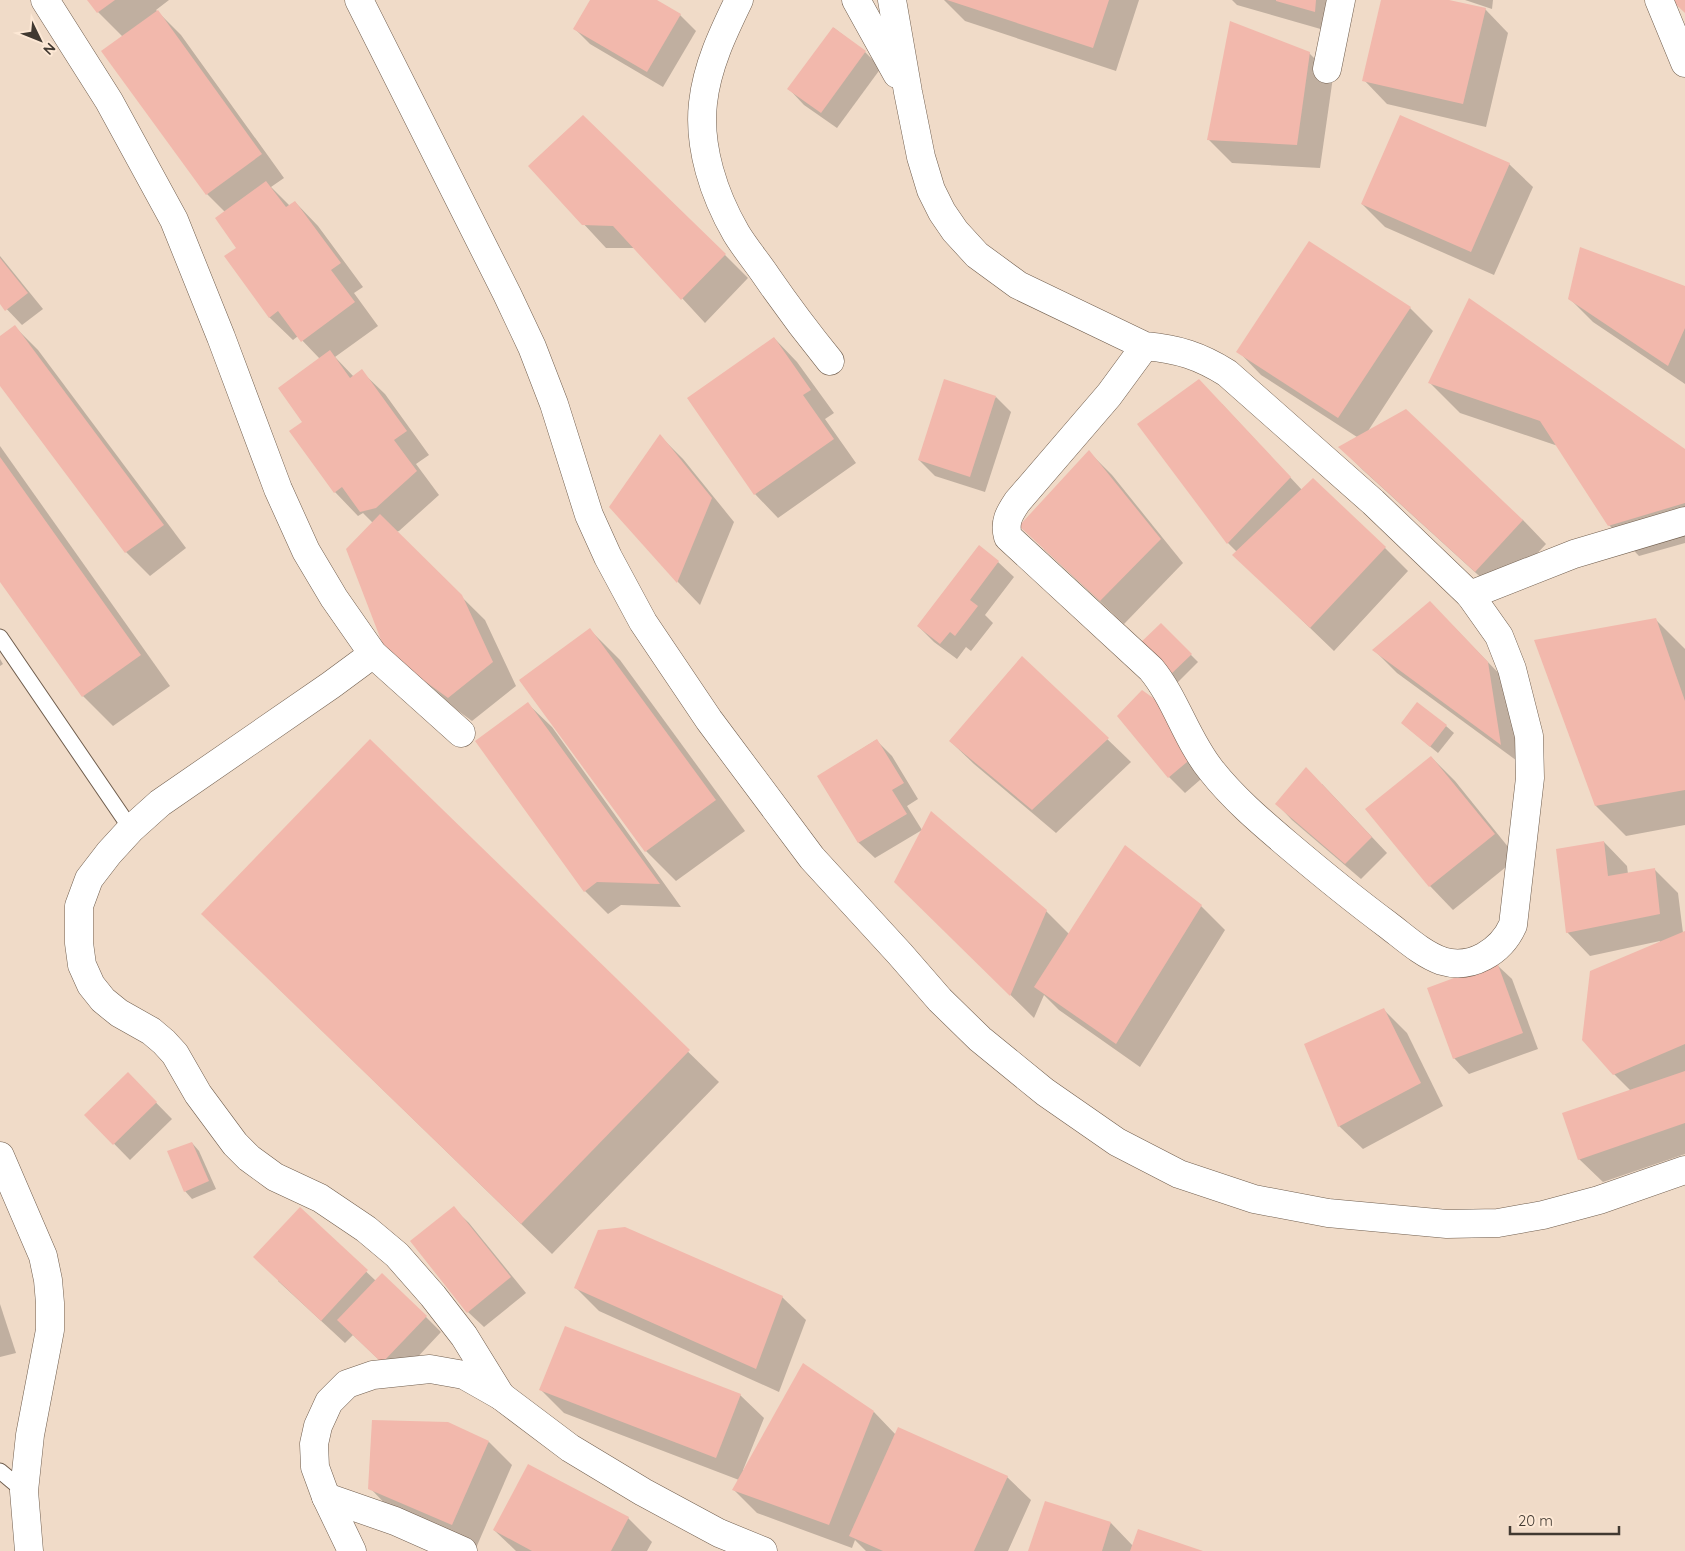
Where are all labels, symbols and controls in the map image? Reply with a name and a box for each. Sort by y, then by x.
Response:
north arrow [15,15,65,65]
text: N [39,39,60,59]
scale bar [1510,1504,1619,1536]
text: 20 m [1518,1511,1553,1530]

